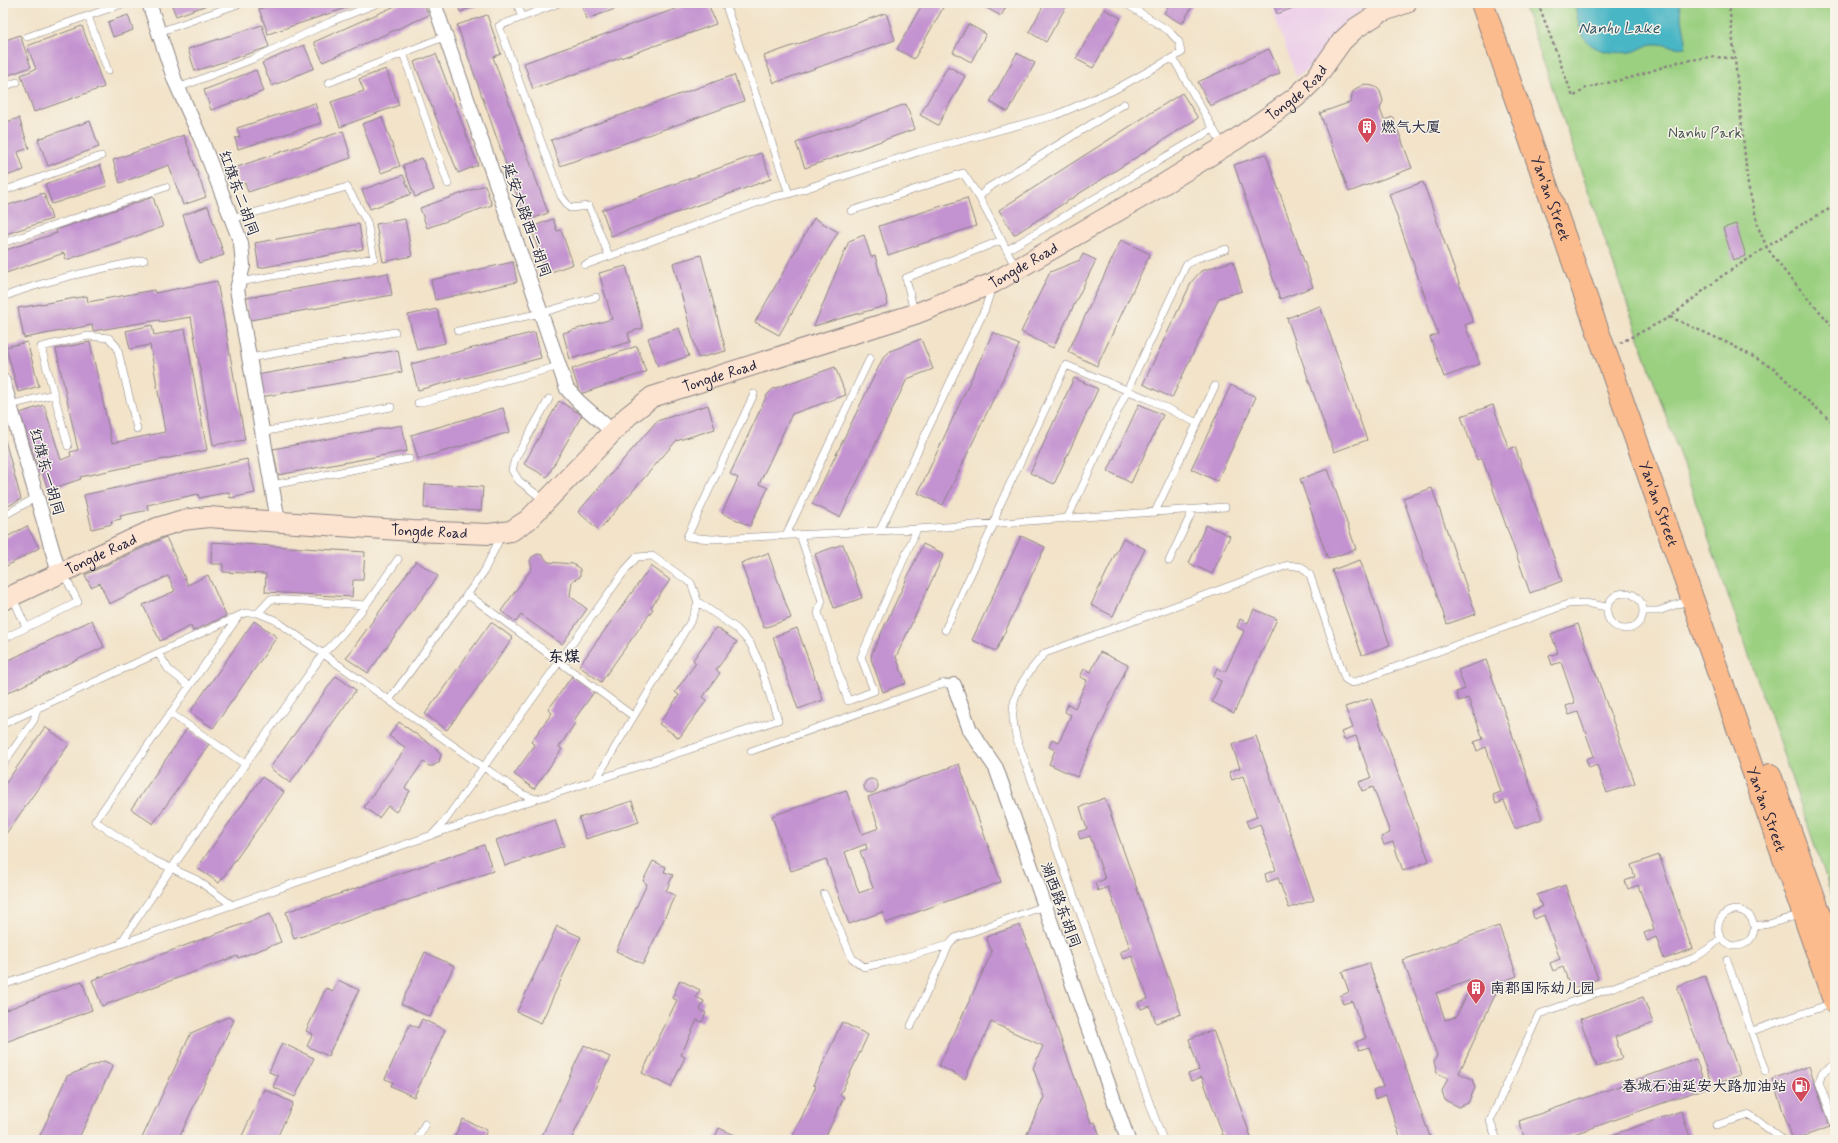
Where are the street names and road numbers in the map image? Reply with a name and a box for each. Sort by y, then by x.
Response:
street label: Tongde Road [1262,61,1333,126]
street label: 红旗东二胡同 [213,148,263,239]
street label: Yan'an Street [1526,153,1574,244]
street label: 延安大路西二胡同 [497,160,555,280]
street label: Tongde Road [986,238,1062,294]
street label: Tongde Road [680,356,759,398]
street label: 红旗东一胡同 [24,426,68,518]
street label: Yan'an Street [1634,459,1682,550]
street label: Tongde Road [390,521,468,544]
street label: Tongde Road [62,530,140,580]
street label: Yan'an Street [1741,764,1790,855]
street label: 湖西路东胡同 [1035,860,1085,951]

